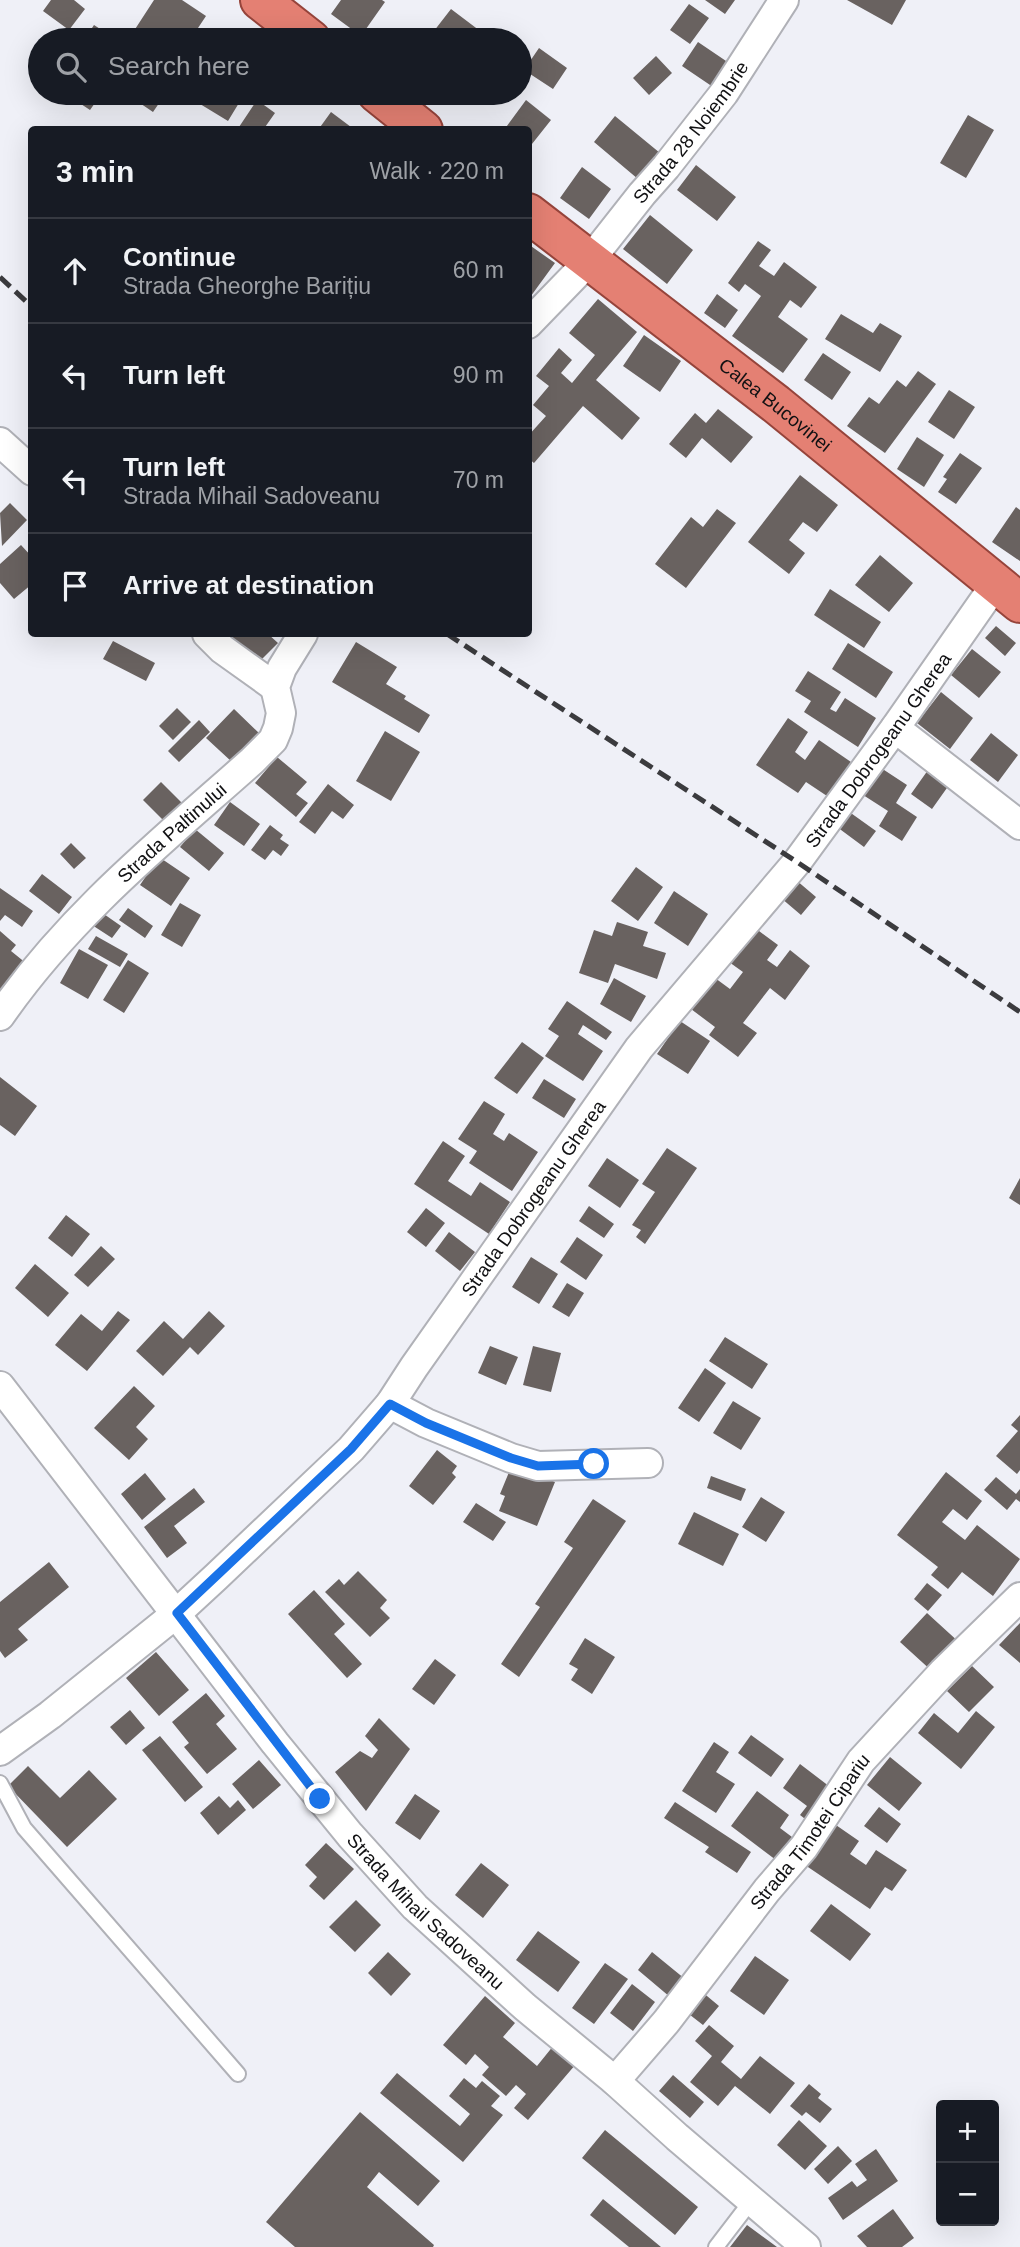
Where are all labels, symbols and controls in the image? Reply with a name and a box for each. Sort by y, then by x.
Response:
search box [28,28,532,105]
icon: search [52,48,90,86]
text: Search here [108,51,250,81]
street label: Strada 28 Noiembrie [629,57,753,207]
text: 3 min [56,155,134,188]
text: Walk · 220 m [369,158,504,184]
text: Continue [123,242,236,272]
icon: ahead [56,252,94,290]
text: 60 m [453,257,504,283]
text: Strada Gheorghe Barițiu [123,273,371,299]
street label: Calea Bucovinei [715,354,836,456]
icon: left [56,357,94,395]
text: Turn left [123,360,225,390]
text: 90 m [453,362,504,388]
text: Turn left [123,452,225,482]
icon: left [56,462,94,500]
text: 70 m [453,467,504,493]
text: Strada Mihail Sadoveanu [123,483,380,509]
icon: arrive [56,567,94,605]
text: Arrive at destination [123,570,374,600]
street label: Strada Dobrogeanu Gherea [801,648,956,852]
street label: Strada Paltinului [113,779,230,887]
street label: Strada Dobrogeanu Gherea [457,1096,610,1300]
route start [578,1448,609,1479]
street label: Strada Timotei Cipariu [746,1749,874,1914]
route end [304,1783,335,1814]
street label: Strada Mihail Sadoveanu [343,1829,508,1994]
map controls [936,2100,999,2226]
button: + [936,2100,999,2163]
button: − [936,2163,999,2226]

